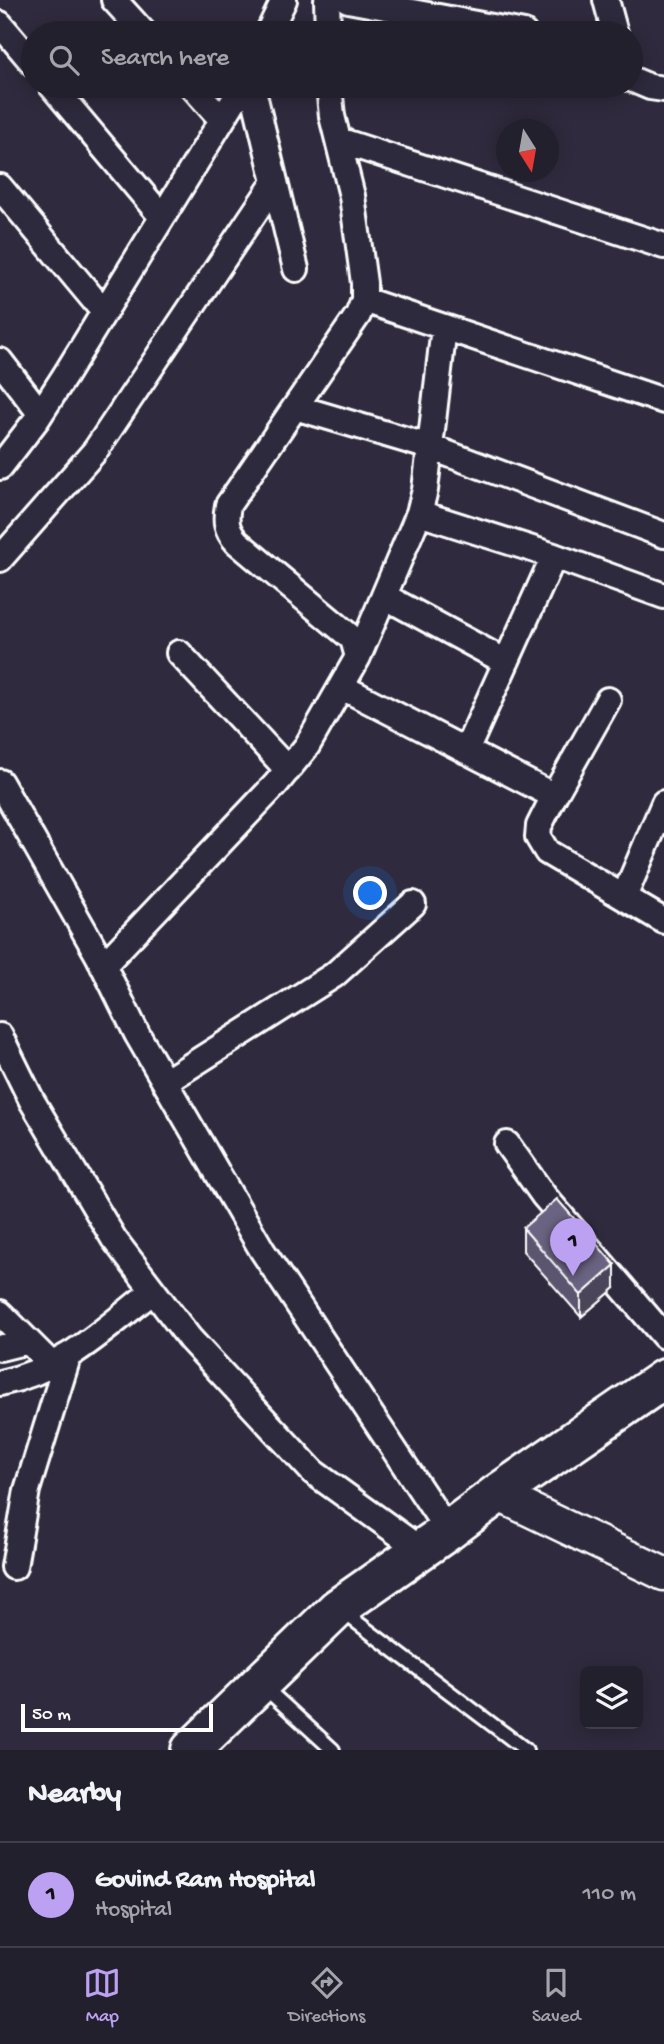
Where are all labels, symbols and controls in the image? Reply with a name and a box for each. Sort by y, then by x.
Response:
search box [21,21,643,98]
icon: search [45,41,83,79]
text: Search here [101,44,229,75]
north arrow [496,119,559,182]
your location [353,876,387,910]
pin: 1 [550,1218,596,1276]
map controls [580,1666,643,1729]
button: layers [580,1666,643,1729]
scale bar [21,1701,214,1733]
text: 50 m [32,1704,71,1727]
text: Nearby [28,1778,121,1813]
text: Govind Ram Hospital [95,1866,316,1897]
text: 1 [46,1881,56,1908]
text: 110 m [583,1881,636,1908]
text: Hospital [95,1897,172,1924]
tab: Map [83,1964,121,2029]
tab: Directions [288,1964,365,2029]
tab: Saved [532,1964,581,2029]

